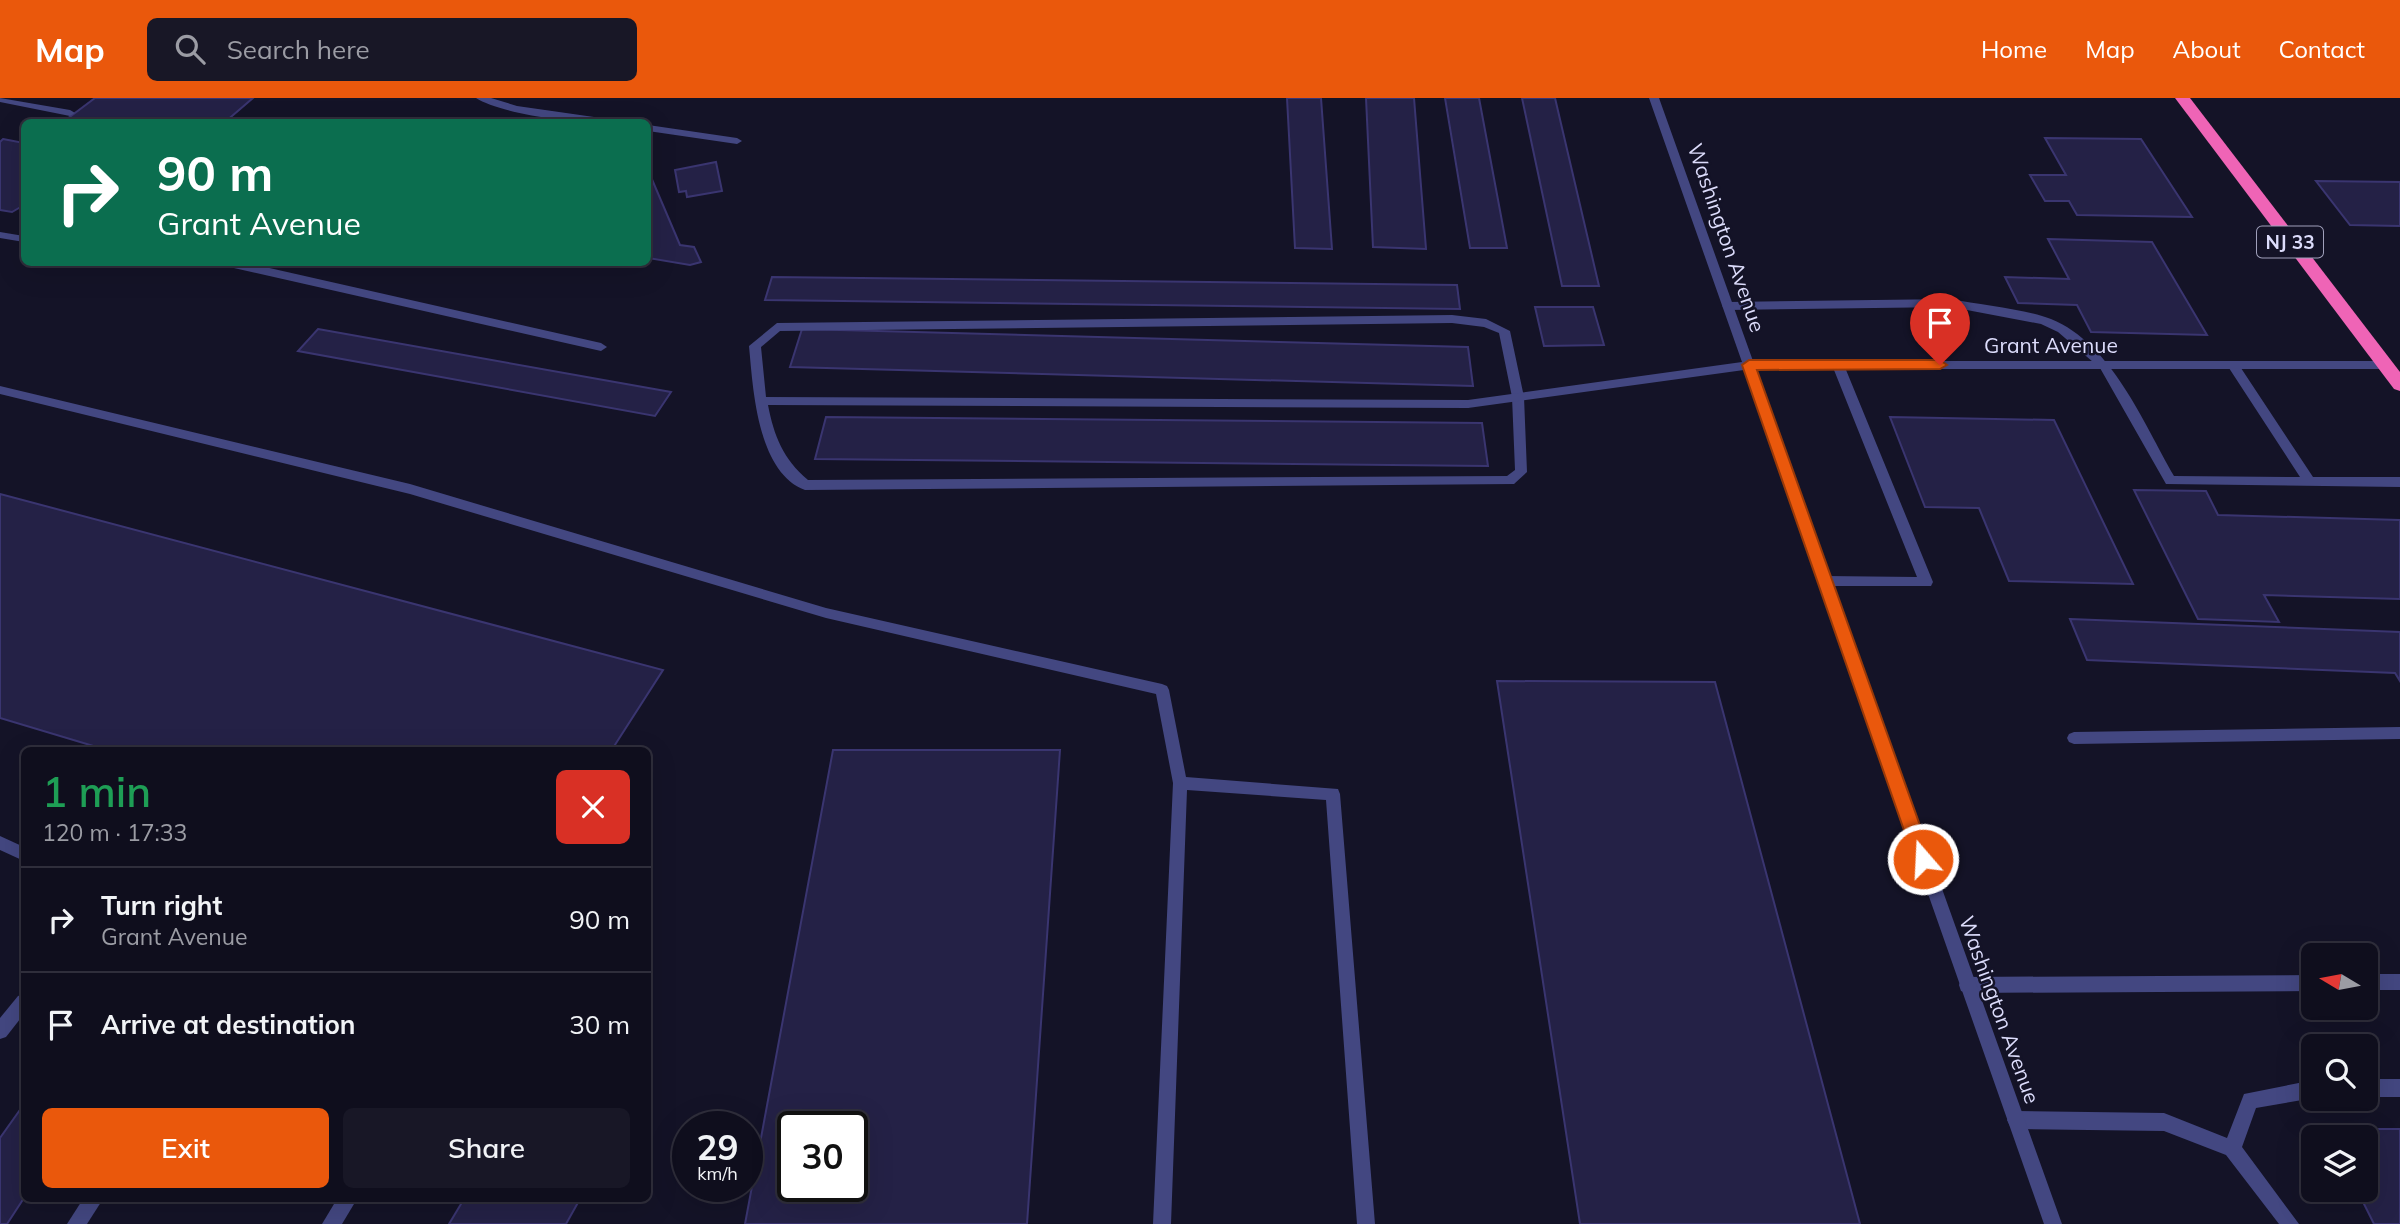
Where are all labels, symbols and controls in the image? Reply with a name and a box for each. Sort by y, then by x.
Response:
search box [147,18,637,81]
text: Map [35,29,105,70]
icon: search [171,30,209,68]
text: Search here [227,33,370,66]
text: Home [1981,34,2047,64]
text: Map [2085,34,2135,64]
text: About [2173,34,2241,64]
text: Contact [2279,34,2365,64]
street label: Washington Avenue [1682,140,1771,335]
text: 90 m [157,142,273,203]
icon: right [42,147,133,238]
text: Grant Avenue [157,203,361,243]
road number: NJ 33 [2257,226,2323,258]
pin [1910,293,1970,365]
icon: arrive [1921,304,1959,342]
street label: Grant Avenue [1984,332,2118,358]
text: 1 min [42,765,151,818]
button: close [556,770,630,844]
text: 120 m · 17:33 [42,818,187,847]
position arrow [1886,822,1960,896]
text: Turn right [101,889,222,922]
icon: right [42,901,80,939]
text: 90 m [569,903,630,936]
street label: Washington Avenue [1954,912,2046,1107]
text: Grant Avenue [101,922,248,951]
north arrow [2301,943,2378,1020]
map controls [2301,943,2378,1202]
icon: arrive [42,1006,80,1044]
text: Arrive at destination [101,1008,356,1041]
text: 30 m [569,1008,630,1041]
button: search [2301,1034,2378,1111]
button: Exit [42,1108,329,1188]
button: Share [343,1108,630,1188]
speed limit sign: 30 [777,1111,868,1202]
text: 29 [696,1125,739,1169]
button: layers [2301,1125,2378,1202]
text: km/h [697,1162,738,1185]

